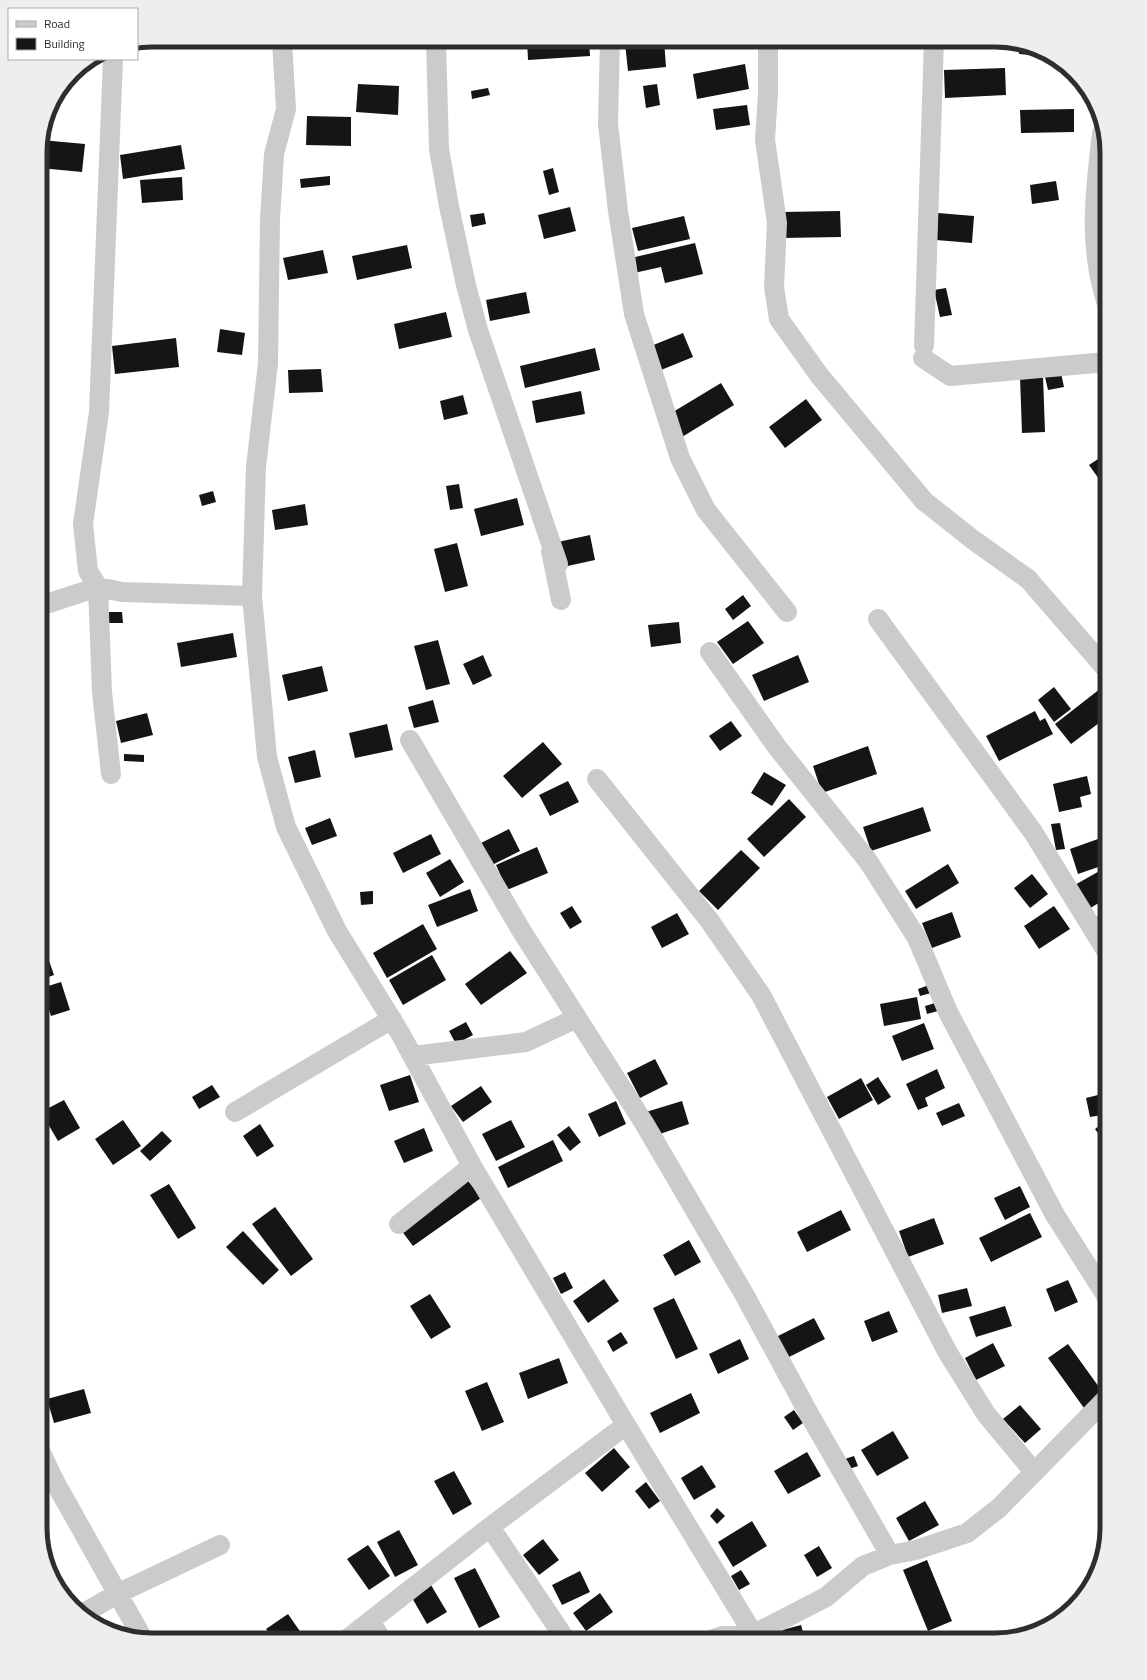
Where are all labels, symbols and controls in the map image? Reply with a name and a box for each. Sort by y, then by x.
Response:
legend [8,8,138,60]
text: Road [44,14,70,33]
text: Building [44,34,85,53]

